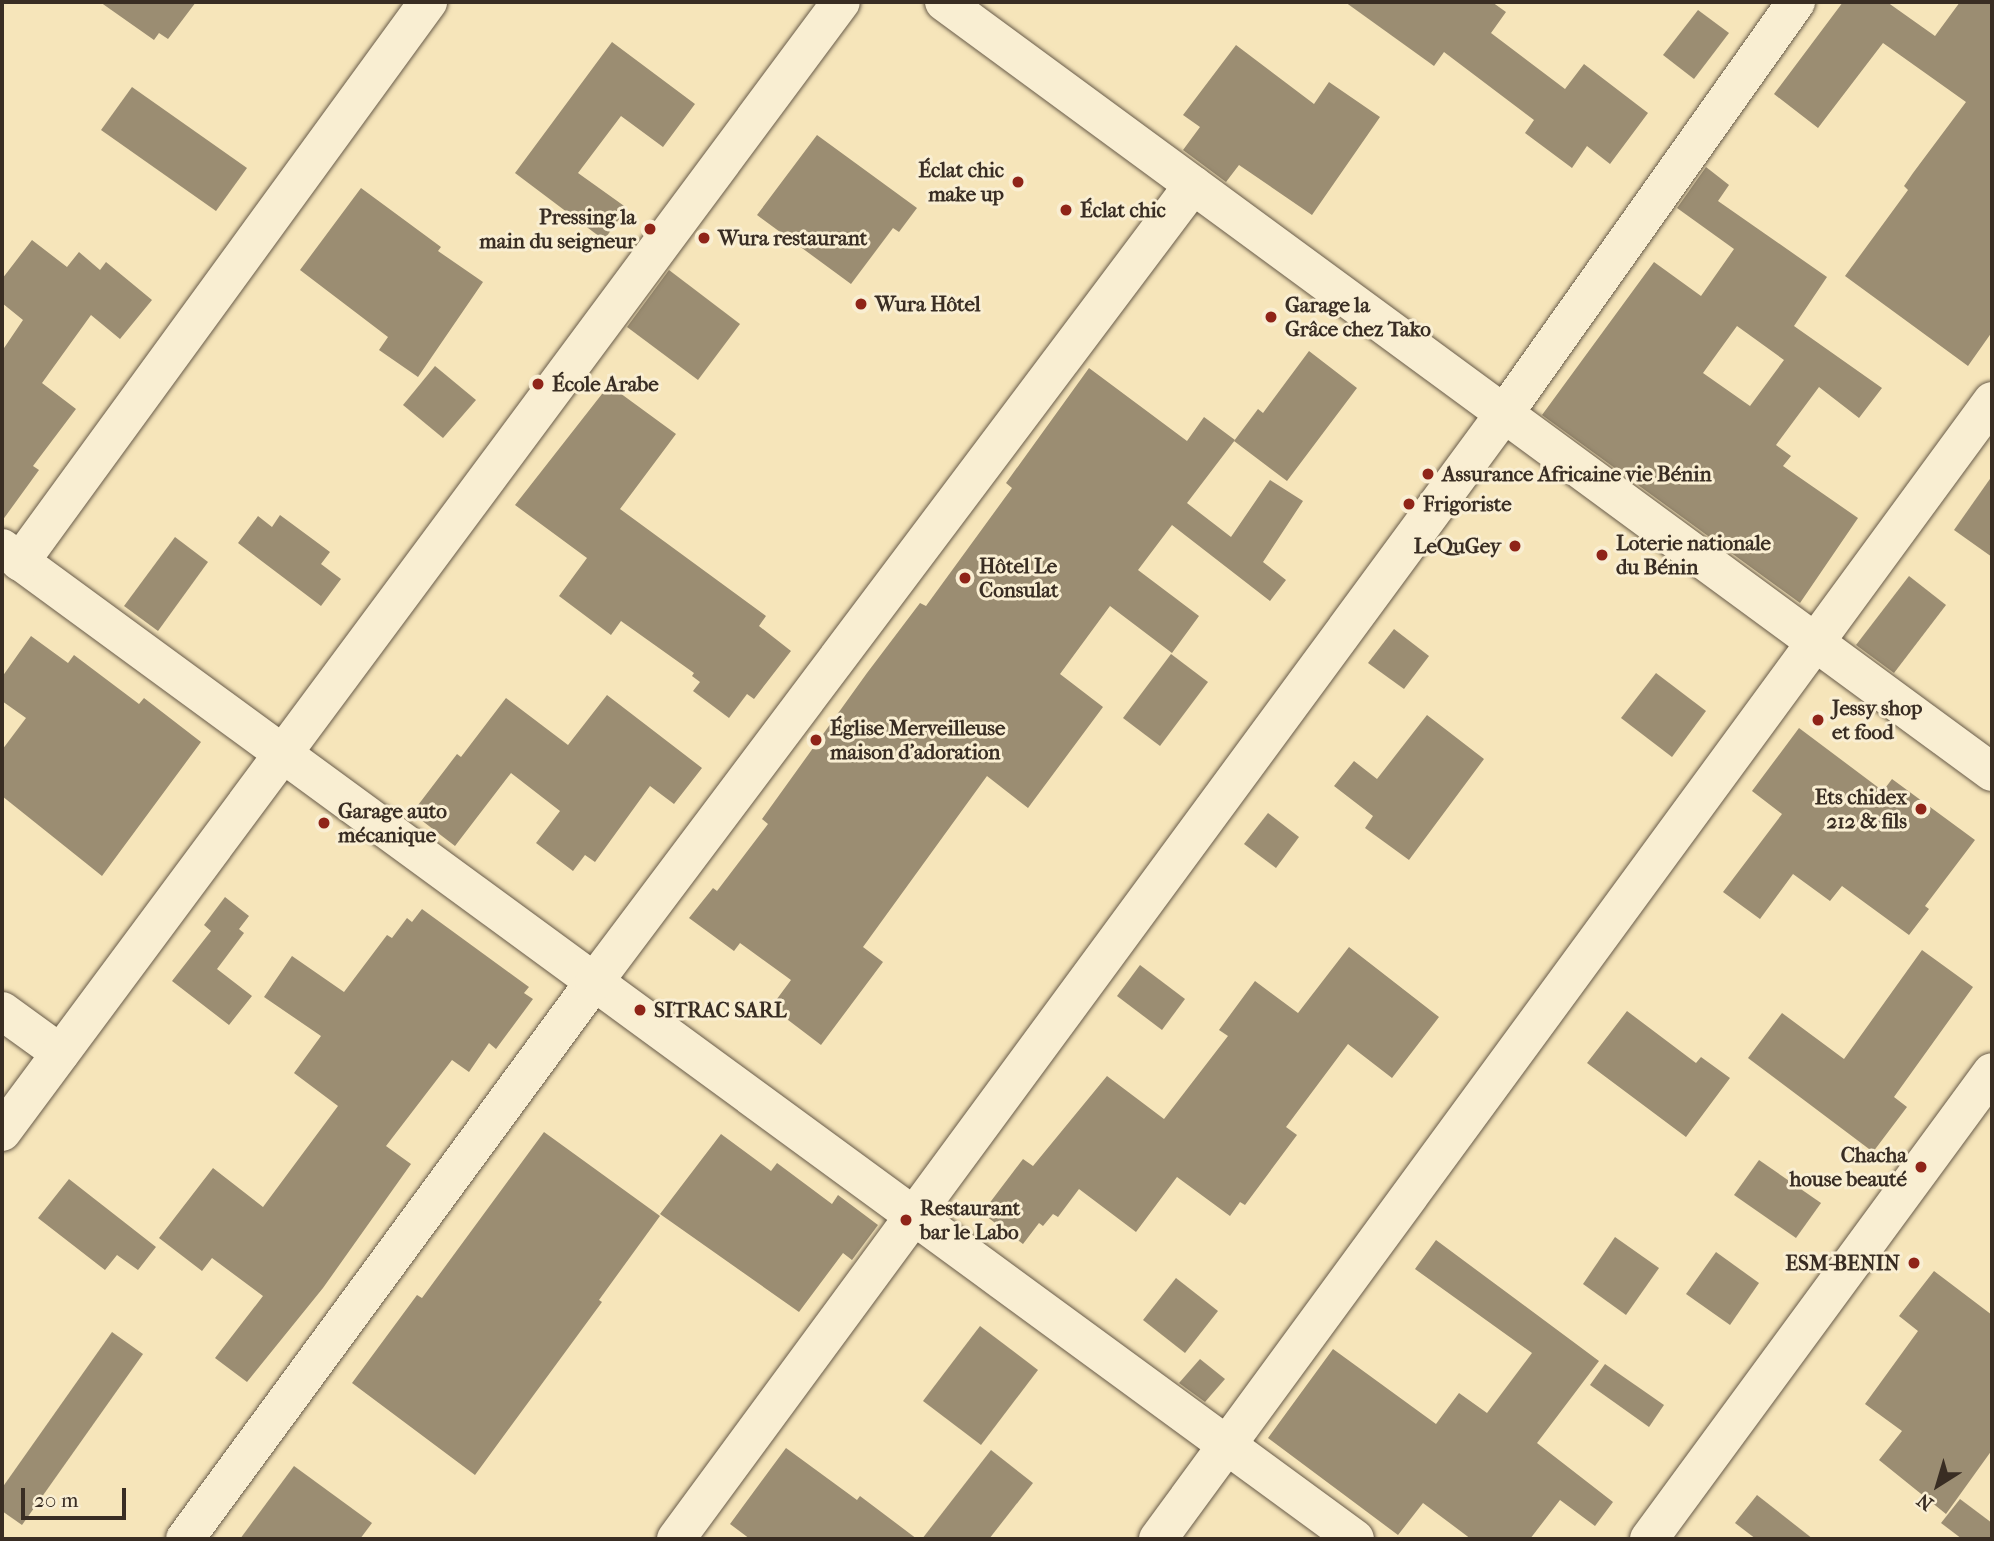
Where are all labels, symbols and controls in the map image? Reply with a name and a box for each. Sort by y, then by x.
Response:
place label: Éclat chic make up [918,157,1004,207]
marker: Éclat chic make up [1010,174,1026,190]
place label: Éclat chic [1080,197,1166,223]
marker: Éclat chic [1058,202,1074,218]
place label: Pressing la main du seigneur [479,204,636,254]
marker: Pressing la main du seigneur [642,221,658,237]
place label: Wura restaurant [718,225,867,251]
marker: Wura restaurant [696,230,712,246]
place label: Wura Hôtel [875,291,981,317]
place label: Garage la Grâce chez Tako [1285,292,1431,342]
marker: Wura Hôtel [853,296,869,312]
marker: Garage la Grâce chez Tako [1263,309,1279,325]
place label: École Arabe [552,371,659,397]
marker: École Arabe [530,376,546,392]
place label: Assurance Africaine vie Bénin [1442,461,1712,487]
marker: Assurance Africaine vie Bénin [1420,466,1436,482]
place label: Frigoriste [1423,491,1512,517]
marker: Frigoriste [1401,496,1417,512]
place label: Loterie nationale du Bénin [1616,530,1771,580]
place label: LeQuGey [1414,533,1501,559]
marker: LeQuGey [1507,538,1523,554]
marker: Loterie nationale du Bénin [1594,547,1610,563]
place label: Hôtel Le Consulat [979,553,1058,603]
marker: Hôtel Le Consulat [957,570,973,586]
place label: Jessy shop et food [1832,695,1922,745]
marker: Jessy shop et food [1810,712,1826,728]
place label: Église Merveilleuse maison d'adoration [830,715,1005,765]
marker: Église Merveilleuse maison d'adoration [808,732,824,748]
place label: Ets chidex 212 & fils [1815,784,1907,834]
place label: Garage auto mécanique [338,798,447,848]
marker: Ets chidex 212 & fils [1913,801,1929,817]
marker: Garage auto mécanique [316,815,332,831]
place label: SITRAC SARL [654,997,787,1023]
marker: SITRAC SARL [632,1002,648,1018]
place label: Chacha house beauté [1790,1142,1907,1192]
marker: Chacha house beauté [1913,1159,1929,1175]
place label: Restaurant bar le Labo [920,1195,1020,1245]
marker: Restaurant bar le Labo [898,1212,914,1228]
place label: ESM-BENIN [1785,1250,1900,1276]
marker: ESM-BENIN [1906,1255,1922,1271]
north arrow [1903,1450,1973,1520]
scale bar [24,1474,130,1518]
text: 20 m [34,1488,78,1512]
text: N [1913,1489,1938,1515]

